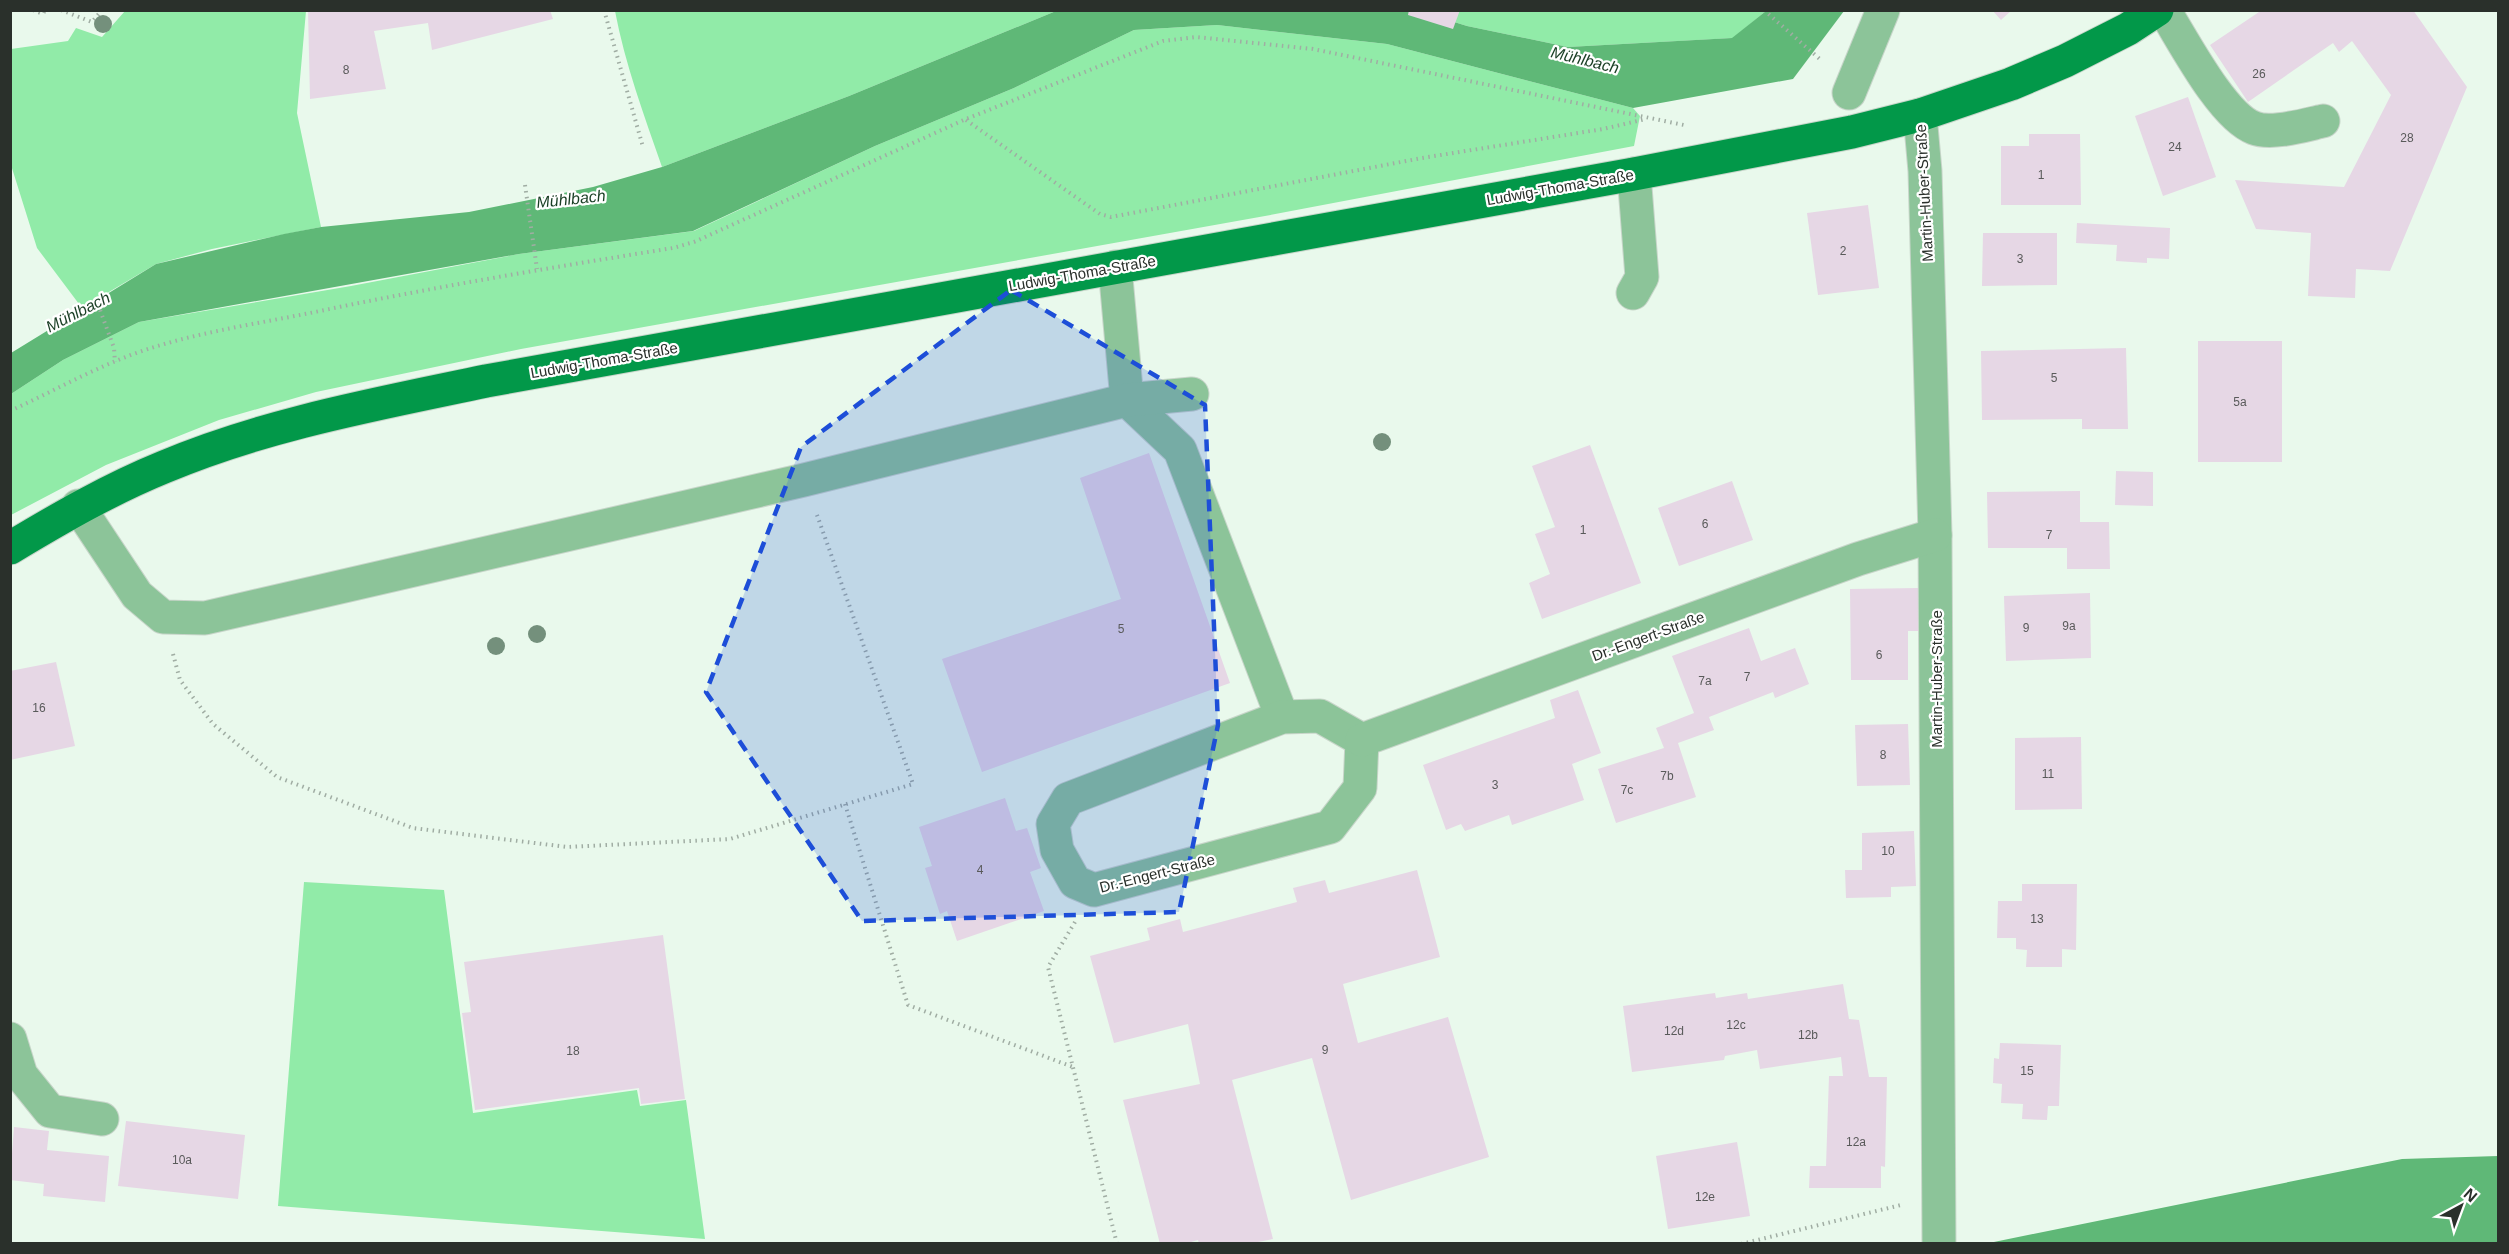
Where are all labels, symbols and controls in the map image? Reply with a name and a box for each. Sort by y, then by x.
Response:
water label: Mühlbach [1549,43,1621,77]
house number: 8 [343,63,350,77]
house number: 26 [2252,67,2266,81]
street label: Martin-Huber-Straße [1912,124,1936,262]
house number: 28 [2400,131,2414,145]
house number: 24 [2168,140,2182,154]
street label: Ludwig-Thoma-Straße [1485,166,1635,208]
house number: 1 [2038,168,2045,182]
water label: Mühlbach [536,187,606,211]
house number: 2 [1840,244,1847,258]
street label: Ludwig-Thoma-Straße [1007,252,1157,294]
house number: 3 [2017,252,2024,266]
water label: Mühlbach [43,289,113,335]
street label: Ludwig-Thoma-Straße [529,339,679,381]
house number: 5 [2051,371,2058,385]
house number: 5a [2233,395,2247,409]
house number: 6 [1702,517,1709,531]
house number: 1 [1580,523,1587,537]
house number: 7 [2046,528,2053,542]
street label: Dr.-Engert-Straße [1589,608,1707,664]
street label: Martin-Huber-Straße [1928,610,1945,748]
house number: 9a [2062,619,2076,633]
house number: 9 [2023,621,2030,635]
house number: 5 [1118,622,1125,636]
house number: 6 [1876,648,1883,662]
house number: 7 [1744,670,1751,684]
house number: 7a [1698,674,1712,688]
house number: 16 [32,701,46,715]
house number: 8 [1880,748,1887,762]
house number: 11 [2042,767,2055,781]
house number: 7b [1660,769,1674,783]
house number: 3 [1492,778,1499,792]
house number: 7c [1621,783,1633,797]
house number: 10 [1881,844,1895,858]
street label: Dr.-Engert-Straße [1098,850,1216,896]
house number: 4 [977,863,984,877]
house number: 13 [2030,912,2044,926]
house number: 12c [1726,1018,1746,1032]
house number: 12d [1664,1024,1684,1038]
house number: 12b [1798,1028,1818,1042]
house number: 9 [1322,1043,1329,1057]
house number: 18 [566,1044,580,1058]
house number: 15 [2020,1064,2034,1078]
house number: 12a [1846,1135,1866,1149]
house number: 10a [172,1153,192,1167]
north arrow [2431,1176,2491,1236]
text: N [2461,1185,2480,1205]
house number: 12e [1695,1190,1715,1204]

